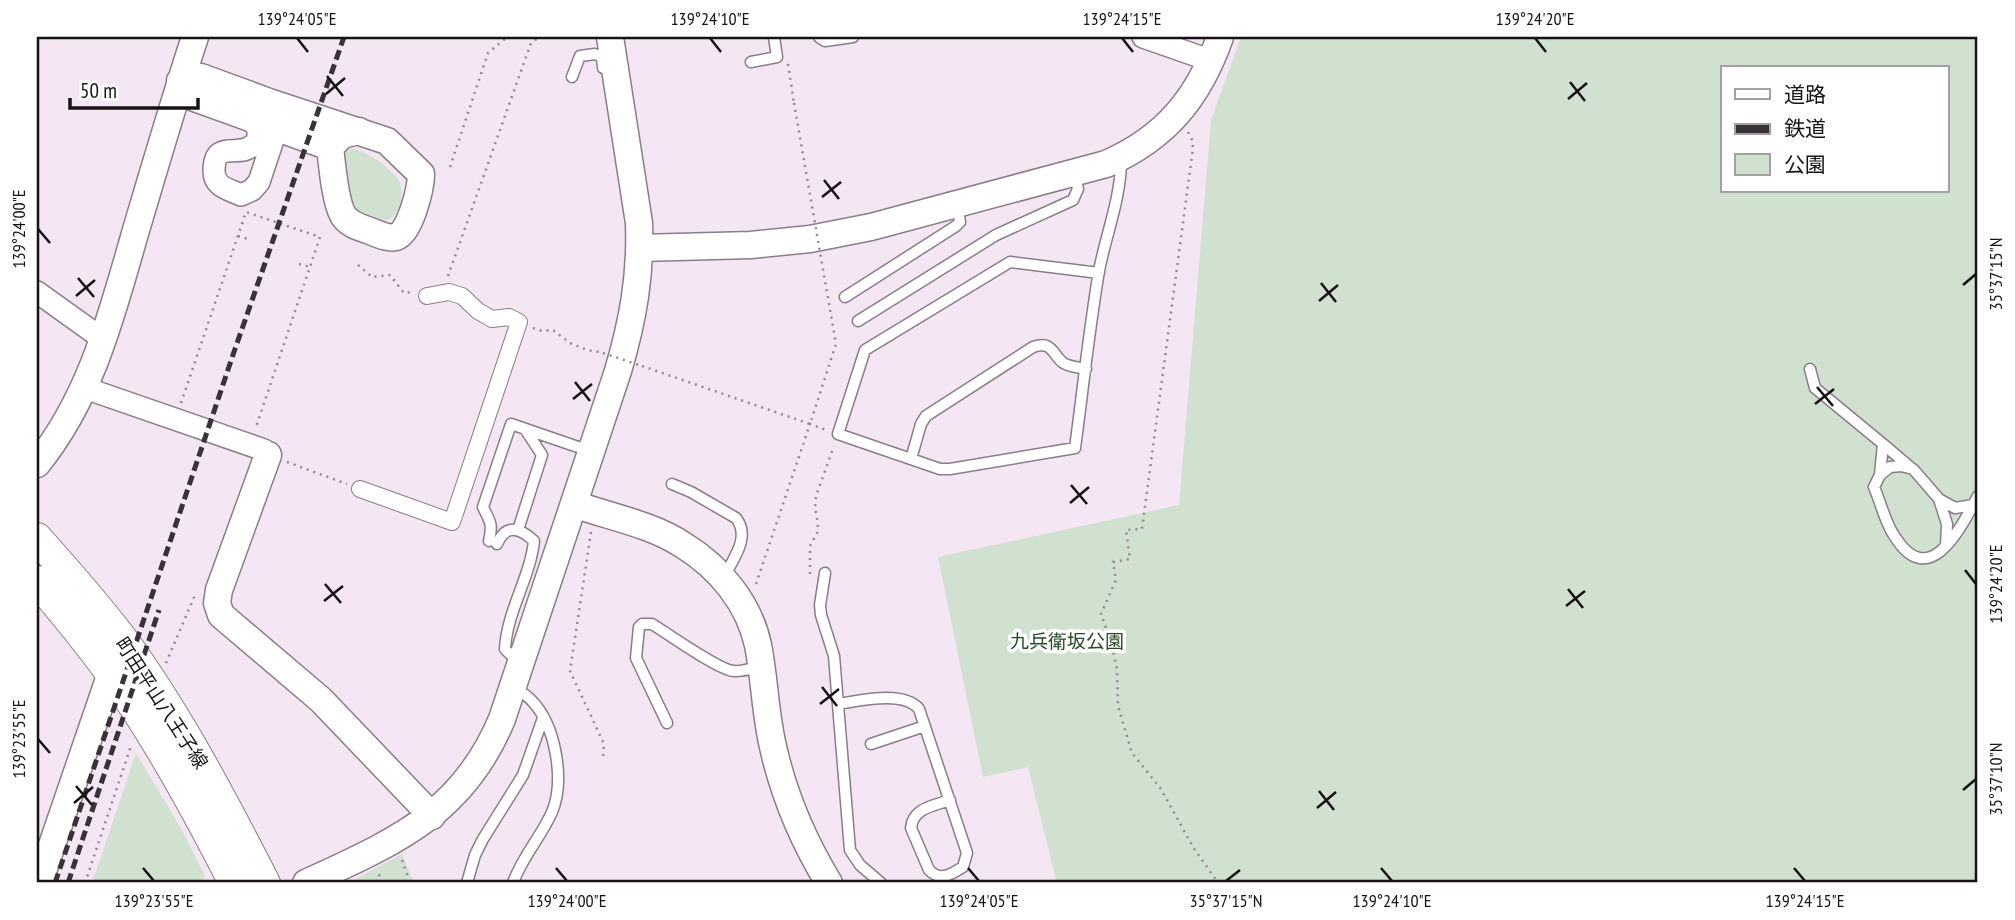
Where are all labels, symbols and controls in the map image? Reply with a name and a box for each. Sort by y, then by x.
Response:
text: 139°24'05"E [258,7,336,30]
text: 139°24'10"E [671,7,749,30]
text: 139°24'15"E [1083,7,1161,30]
text: 139°24'20"E [1496,7,1574,30]
scale bar [70,66,198,110]
legend [1721,66,1948,192]
text: 50 m [80,77,117,104]
text: 道路 [1784,81,1826,108]
text: 鉄道 [1784,115,1826,142]
text: 公園 [1784,151,1826,178]
text: 139°24'00"E [7,190,30,268]
text: 35°37'15"N [1984,238,2007,310]
text: 139°24'20"E [1984,545,2007,623]
park label: 九兵衛坂公園 [1010,629,1124,653]
street label: 町田平山八王子線 [111,633,213,773]
text: 139°23'55"E [7,700,30,778]
text: 35°37'10"N [1984,743,2007,815]
text: 139°23'55"E [115,889,193,912]
text: 139°24'00"E [528,889,606,912]
text: 139°24'05"E [940,889,1018,912]
text: 35°37'15"N [1190,889,1262,912]
text: 139°24'10"E [1353,889,1431,912]
text: 139°24'15"E [1766,889,1844,912]

